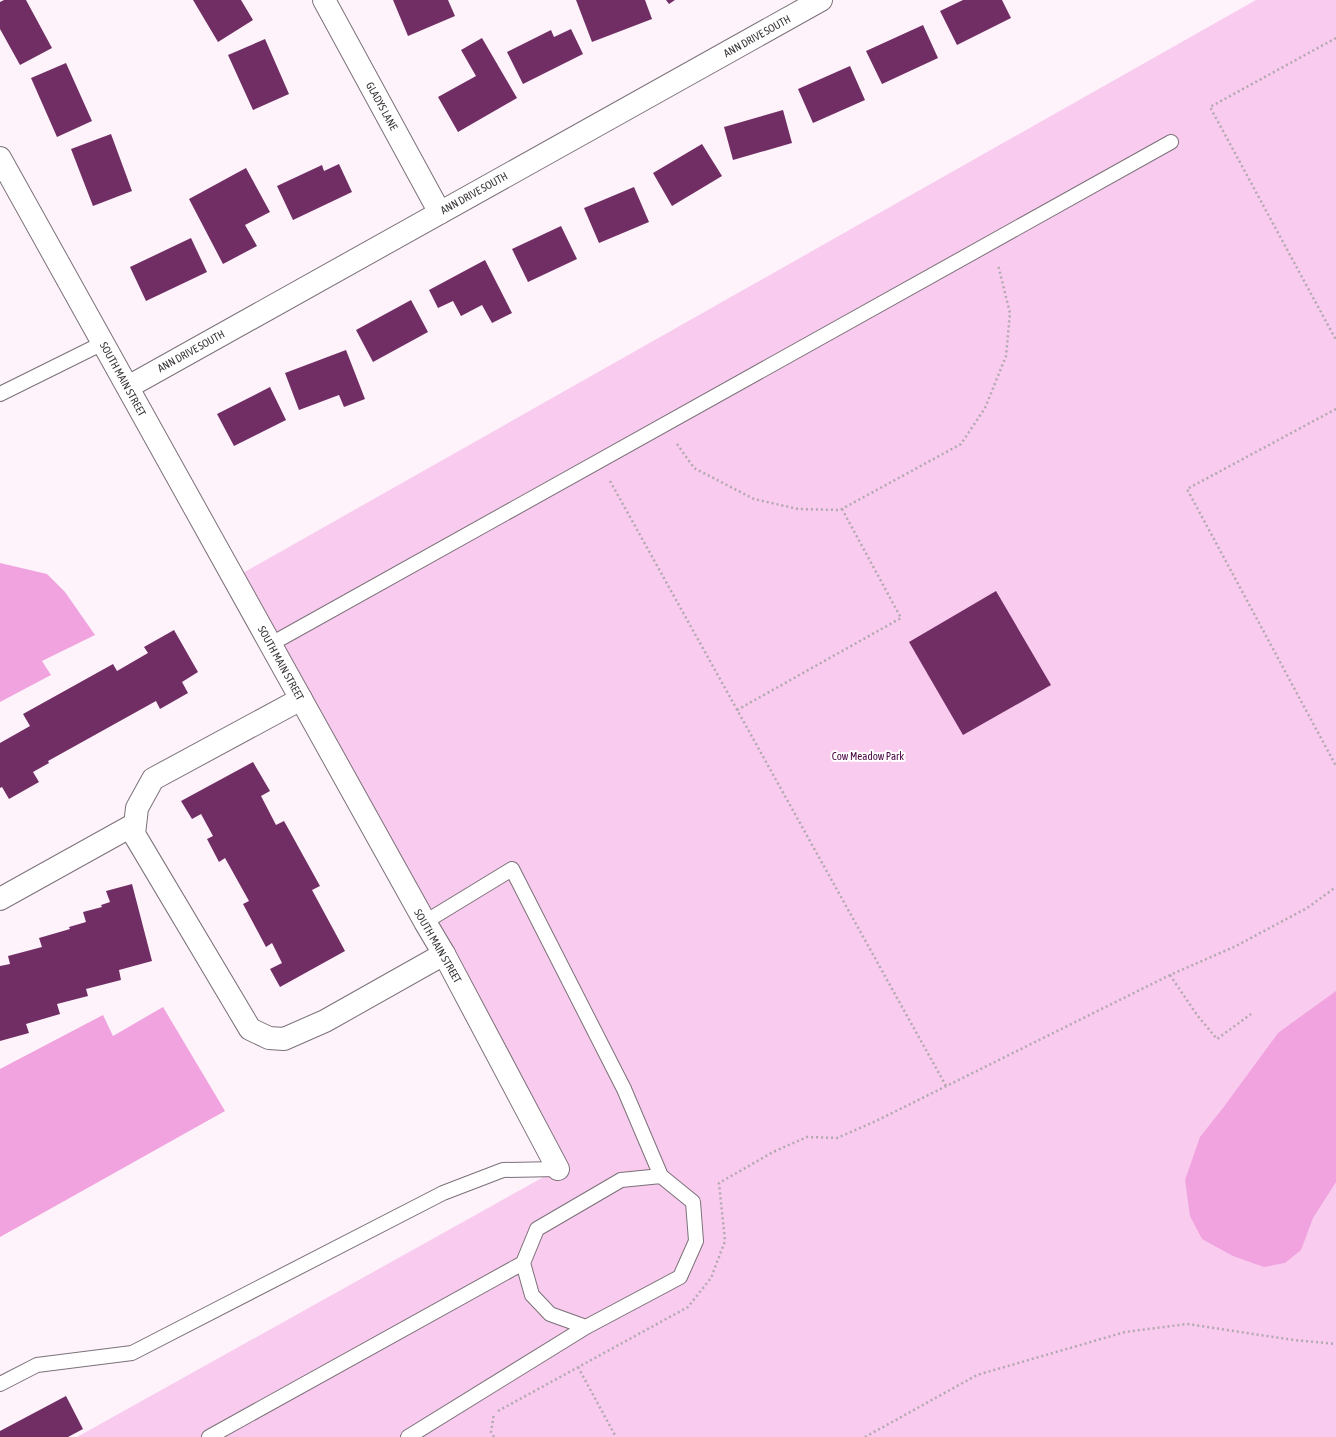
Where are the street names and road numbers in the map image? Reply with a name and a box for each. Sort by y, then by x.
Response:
street label: ANN DRIVE SOUTH [721,13,793,59]
street label: GLADYS LANE [364,80,400,132]
street label: ANN DRIVE SOUTH [438,170,510,216]
street label: ANN DRIVE SOUTH [155,328,227,374]
street label: SOUTH MAIN STREET [98,340,148,418]
street label: SOUTH MAIN STREET [256,624,306,702]
street label: SOUTH MAIN STREET [412,907,464,985]

